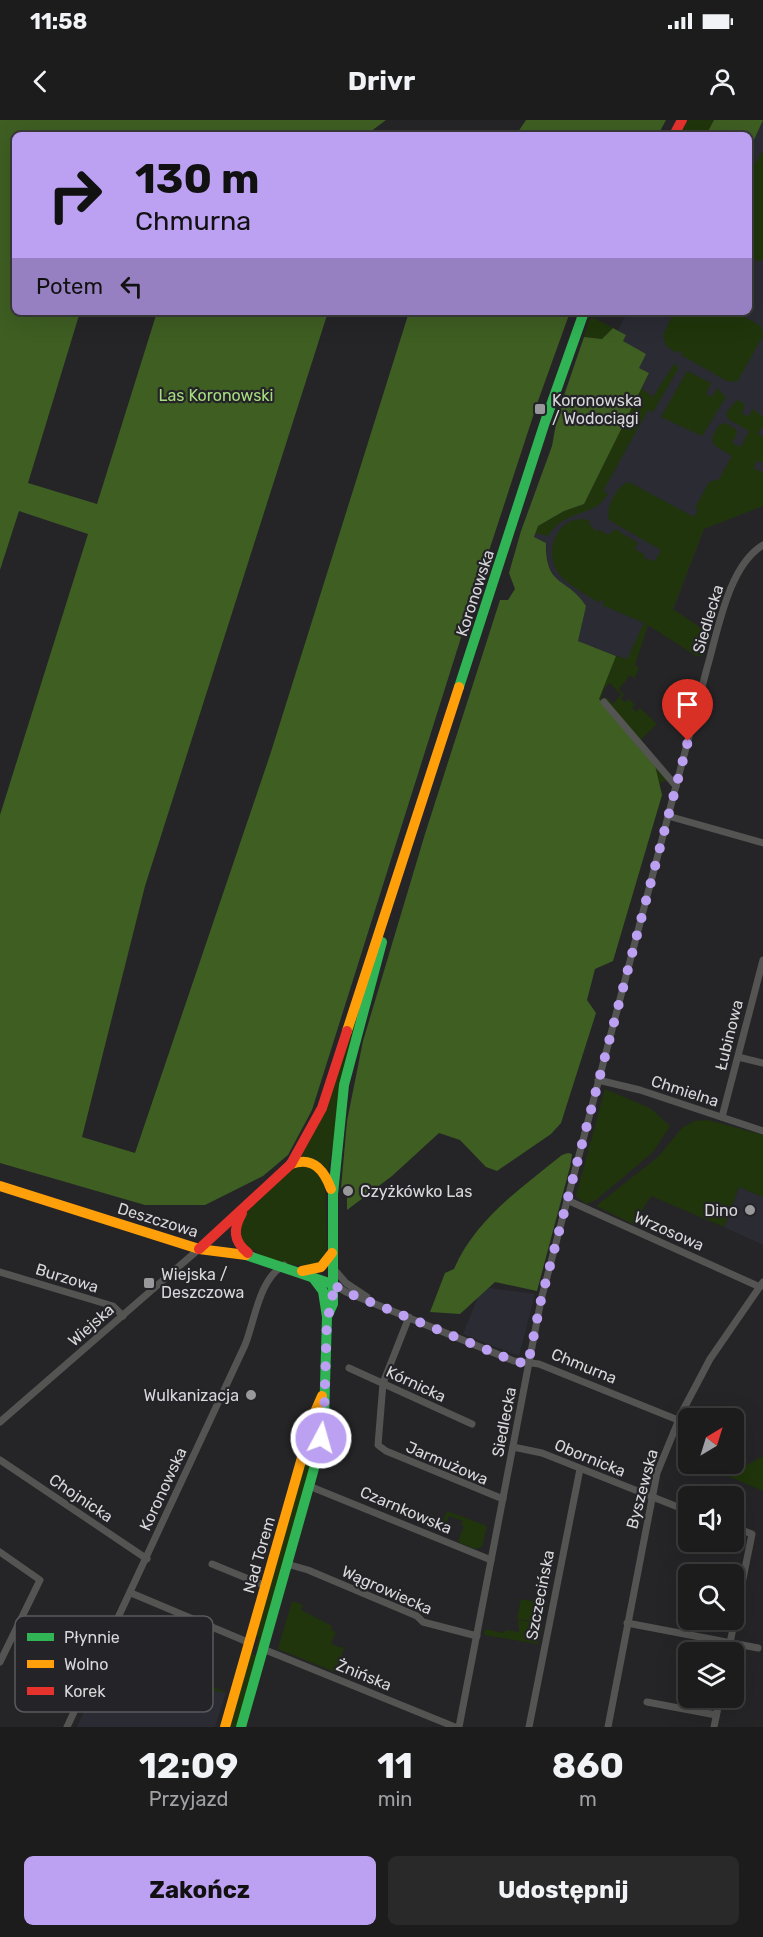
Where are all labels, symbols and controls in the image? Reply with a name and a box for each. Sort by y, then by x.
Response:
text: 11:58 [30,8,87,35]
icon: back [24,65,57,98]
text: Drivr [348,65,415,97]
icon: person [706,65,739,98]
text: 130 m [135,154,260,204]
icon: right [36,156,114,234]
text: Chmurna [135,205,251,237]
icon: left [115,270,148,303]
text: Potem [36,273,103,300]
park label: Las Koronowski [159,386,273,405]
place label: Koronowska / Wodociągi [552,391,642,428]
marker: Koronowska / Wodociągi [533,402,547,416]
street label: Koronowska [452,547,498,639]
street label: Siedlecka [689,582,727,656]
pin [662,679,713,741]
icon: arrive [671,688,704,721]
street label: Łubinowa [711,998,747,1072]
street label: Chmielna [649,1071,721,1111]
place label: Czyżkówko Las [360,1182,472,1201]
marker: Czyżkówko Las [341,1184,355,1198]
street label: Deszczowa [115,1199,201,1241]
place label: Dino [704,1201,738,1220]
marker: Dino [743,1203,757,1217]
street label: Wrzosowa [631,1207,707,1255]
street label: Burzowa [33,1259,101,1297]
place label: Wiejska / Deszczowa [161,1265,244,1302]
marker: Wiejska / Deszczowa [142,1276,156,1290]
street label: Wiejska [64,1300,118,1350]
street label: Chmurna [549,1344,619,1388]
street label: Kórnicka [383,1362,449,1406]
street label: Siedlecka [488,1385,520,1459]
place label: Wulkanizacja [144,1386,239,1405]
marker: Wulkanizacja [244,1388,258,1402]
position arrow [289,1406,353,1470]
north arrow [678,1408,744,1474]
map controls [678,1408,744,1708]
street label: Obornicka [552,1435,628,1481]
street label: Jarmużowa [403,1437,491,1489]
street label: Koronowska [135,1444,191,1534]
street label: Byszewska [622,1447,662,1531]
street label: Chojnicka [45,1470,117,1526]
street label: Czarnkowska [357,1482,455,1538]
button: sound [678,1486,744,1552]
street label: Nad Torem [239,1514,279,1596]
street label: Szczecińska [522,1548,558,1642]
street label: Wągrowiecka [339,1562,435,1618]
button: search [678,1564,744,1630]
legend [15,1616,213,1712]
text: Płynnie [64,1628,120,1647]
button: layers [678,1642,744,1708]
text: Wolno [64,1655,108,1674]
street label: Żnińska [334,1655,394,1695]
text: Korek [64,1682,106,1701]
text: 12:09 [139,1744,238,1787]
text: 11 [377,1744,413,1787]
text: 860 [552,1744,624,1787]
text: Przyjazd [149,1787,228,1811]
text: min [378,1787,412,1811]
text: m [579,1787,597,1811]
button: Zakończ [24,1856,376,1925]
button: Udostępnij [388,1856,739,1925]

